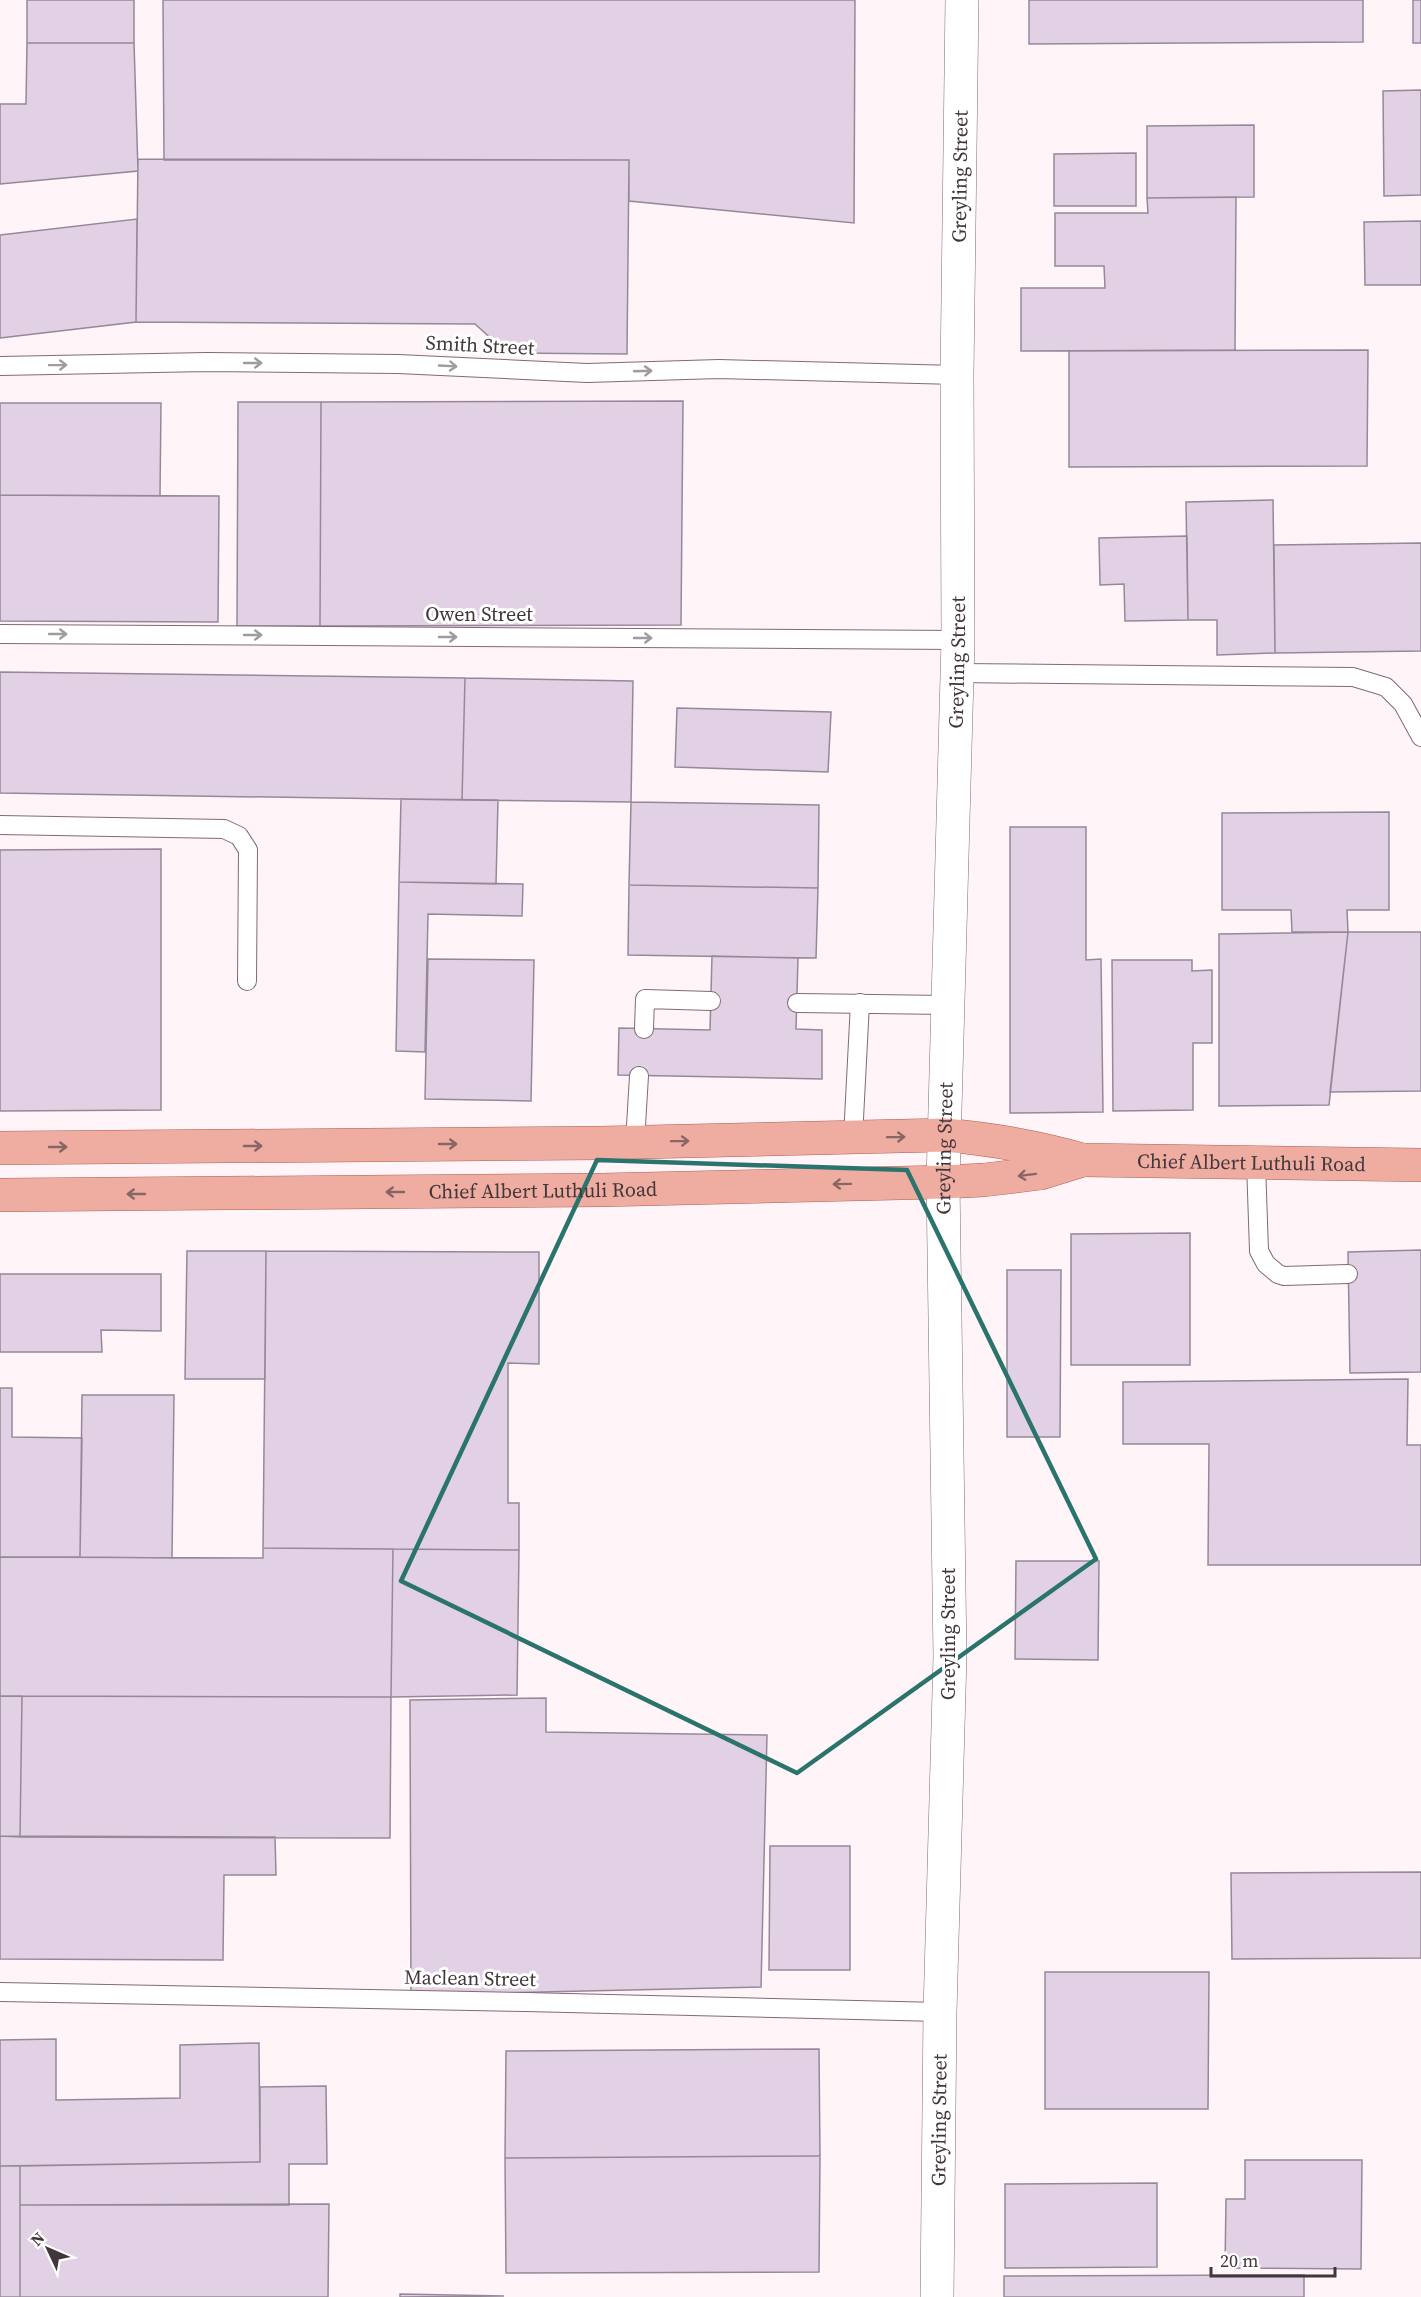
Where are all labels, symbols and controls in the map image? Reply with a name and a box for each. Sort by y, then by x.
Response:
street label: Greyling Street [945,109,975,243]
street label: Smith Street [425,328,536,362]
one-way arrow [243,357,263,369]
one-way arrow [48,359,68,371]
one-way arrow [438,360,458,371]
one-way arrow [633,365,653,377]
street label: Greyling Street [942,596,972,729]
street label: Owen Street [425,600,533,628]
one-way arrow [48,628,68,640]
one-way arrow [243,629,263,641]
one-way arrow [438,631,458,642]
one-way arrow [633,632,653,644]
street label: Greyling Street [929,1081,960,1215]
one-way arrow [885,1131,905,1142]
one-way arrow [669,1136,689,1147]
one-way arrow [438,1138,458,1150]
one-way arrow [243,1140,263,1152]
one-way arrow [48,1141,68,1153]
street label: Chief Albert Luthuli Road [1137,1147,1367,1178]
one-way arrow [1017,1169,1037,1180]
street label: Chief Albert Luthuli Road [429,1175,658,1205]
one-way arrow [833,1179,853,1190]
one-way arrow [386,1186,406,1197]
one-way arrow [126,1188,146,1200]
street label: Greyling Street [934,1567,962,1700]
street label: Maclean Street [404,1963,537,1993]
street label: Greyling Street [924,2053,954,2186]
north arrow [18,2219,78,2279]
text: N [25,2226,49,2250]
scale bar [1211,2240,1336,2278]
text: 20 m [1220,2248,1258,2273]

